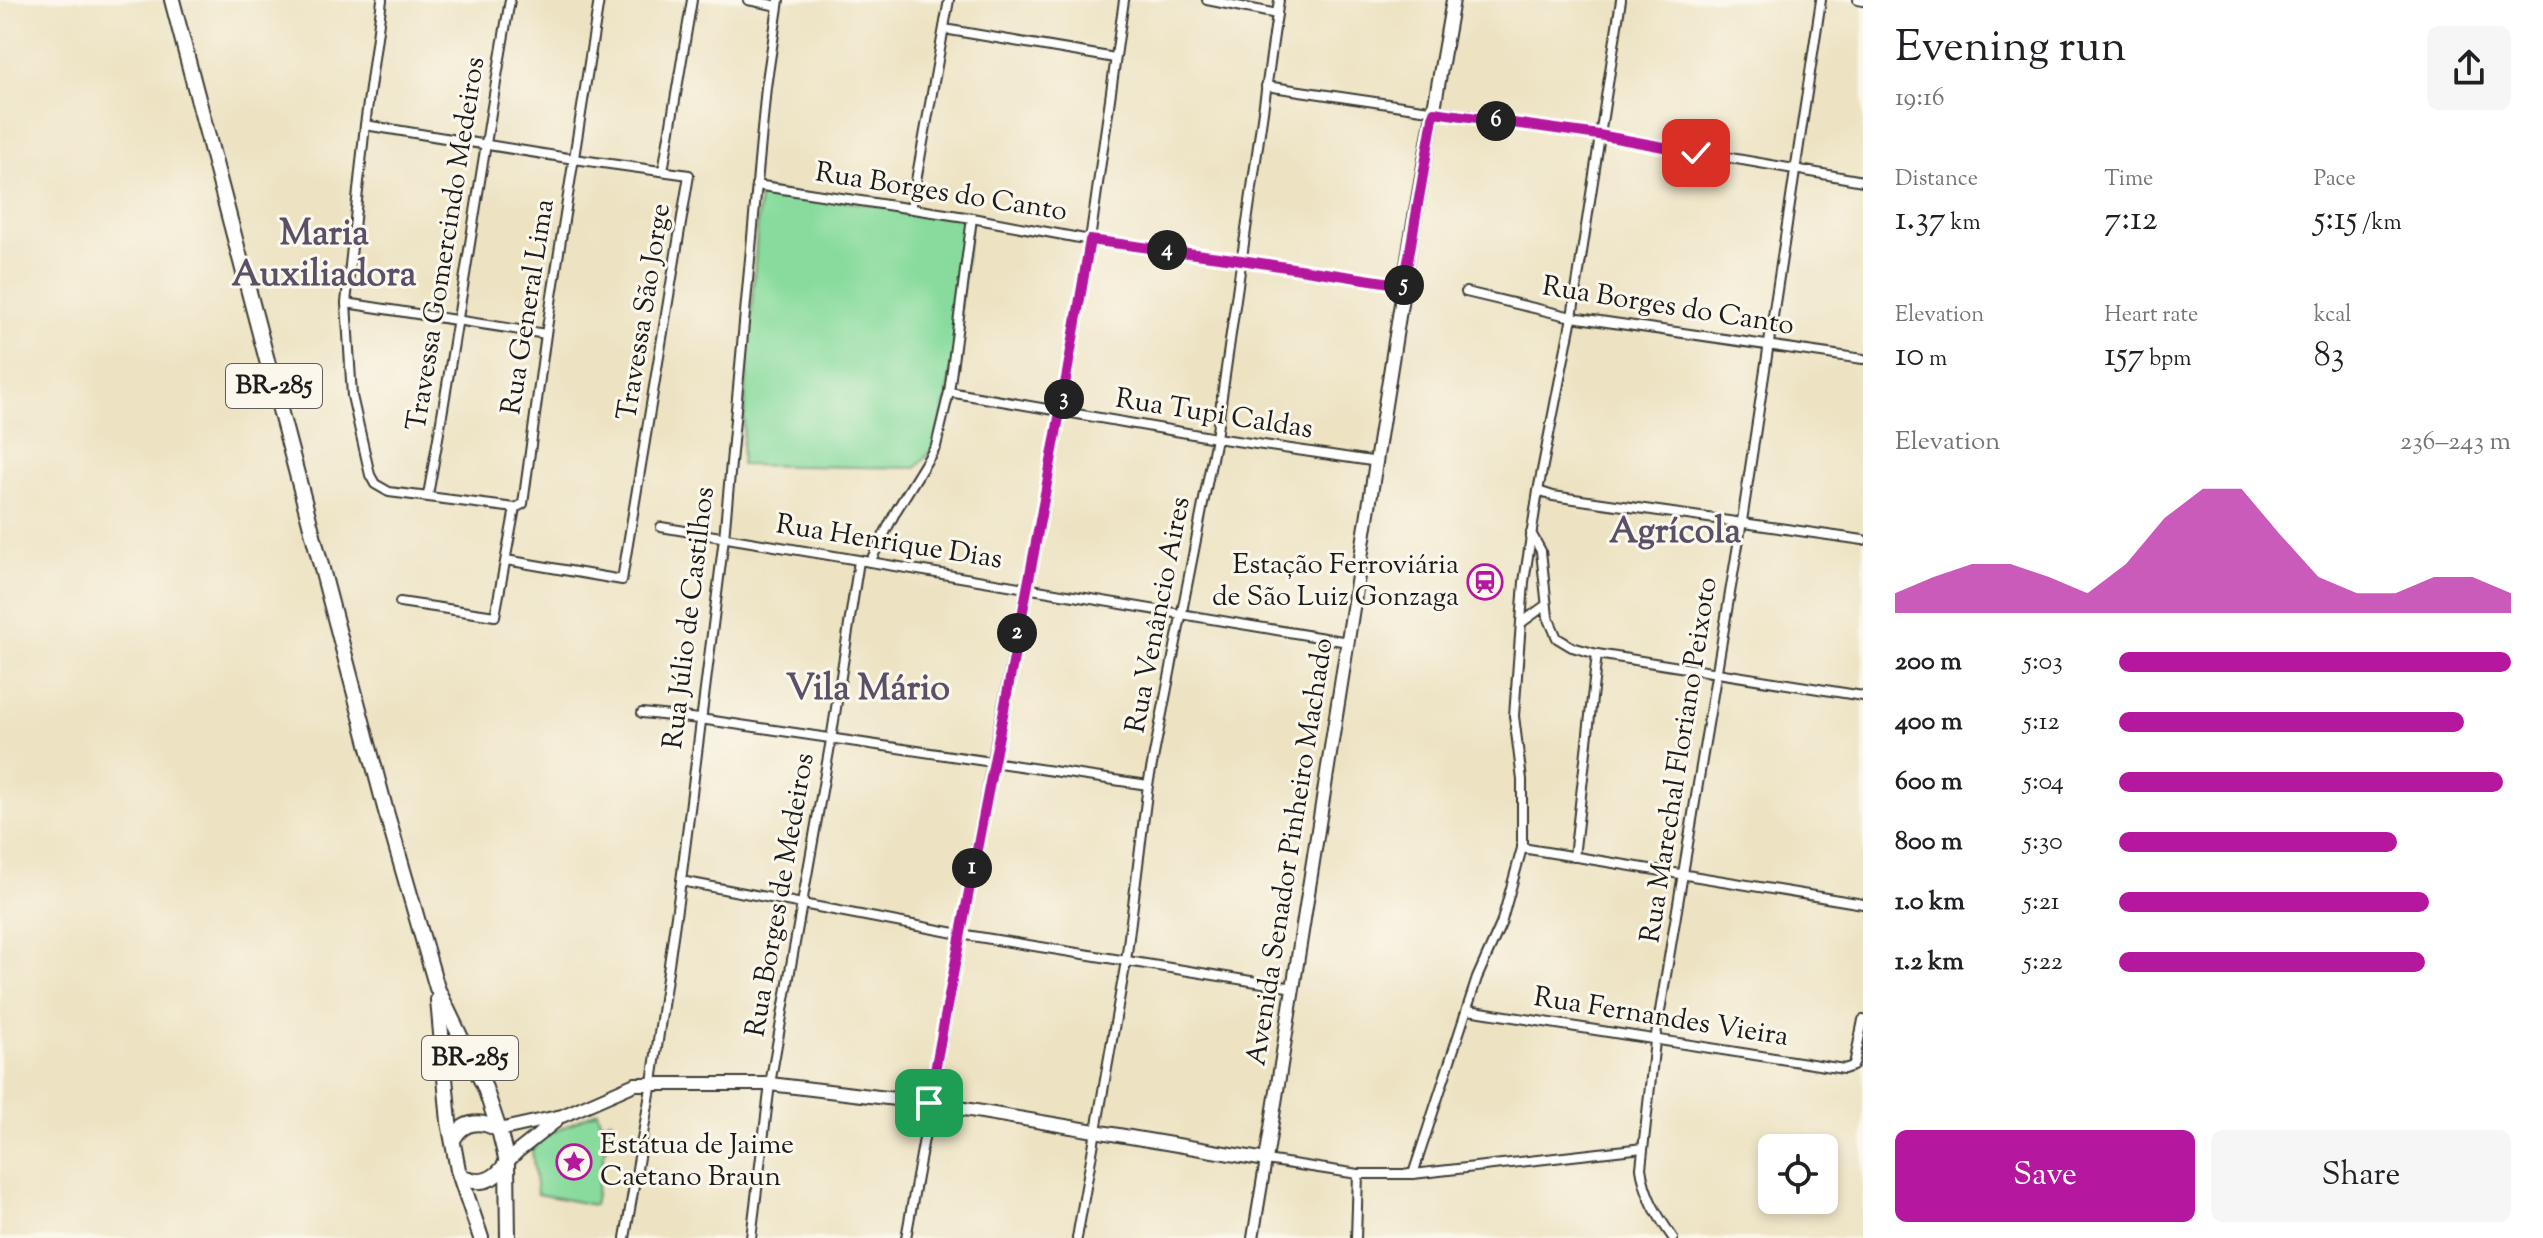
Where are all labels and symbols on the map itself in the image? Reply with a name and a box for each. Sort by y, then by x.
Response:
street label: Travessa Gomercindo Medeiros [398,54,496,434]
pin: 6 [1476,101,1516,141]
pin [1662,119,1730,187]
street label: Rua Borges do Canto [812,153,1070,233]
street label: Rua General Lima [492,196,566,418]
street label: Travessa São Jorge [608,201,682,423]
district label: Maria Auxiliadora [232,209,417,302]
pin: 4 [1147,230,1187,270]
pin: 5 [1384,265,1424,305]
street label: Rua Borges do Canto [1539,267,1797,347]
road number: BR-285 [226,364,322,408]
pin: 3 [1044,379,1084,419]
street label: Rua Tupi Caldas [1112,380,1316,450]
street label: Rua Júlio de Castilhos [654,485,726,751]
street label: Rua Venâncio Aires [1116,494,1202,736]
street label: Rua Henrique Dias [773,505,1005,581]
district label: Agrícola [1609,507,1741,559]
place label: Estação Ferroviária de São Luiz Gonzaga [1212,546,1459,618]
station icon: Estação Ferroviária de São Luiz Gonzaga [1466,563,1504,601]
street label: Rua Marechal Floriano Peixoto [1631,574,1729,946]
pin: 2 [997,613,1037,653]
street label: Avenida Senador Pinheiro Machado [1237,635,1345,1069]
district label: Vila Mário [786,664,950,716]
street label: Rua Borges de Medeiros [736,750,826,1040]
pin: 1 [952,848,992,888]
street label: Rua Fernandes Vieira [1531,978,1791,1058]
road number: BR-285 [422,1036,518,1080]
pin [895,1069,963,1137]
place label: Estátua de Jaime Caetano Braun [600,1126,794,1198]
place icon: Estátua de Jaime Caetano Braun [555,1143,593,1181]

